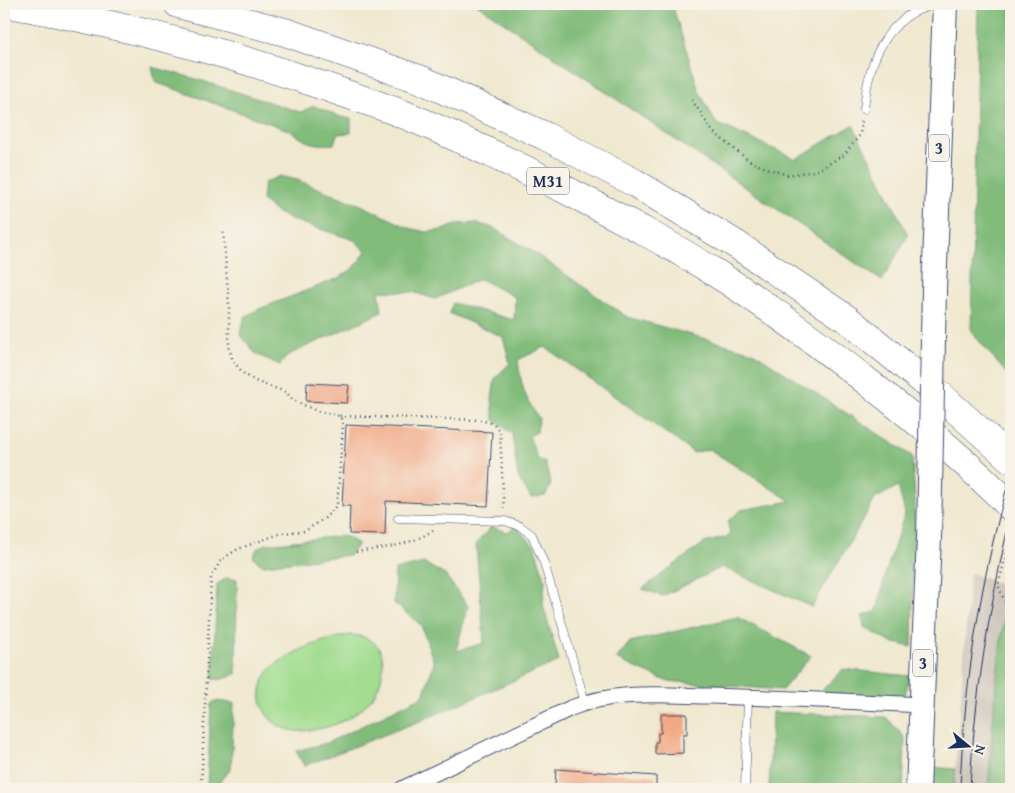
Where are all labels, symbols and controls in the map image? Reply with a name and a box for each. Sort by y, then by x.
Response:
road number: 3 [929,134,949,162]
road number: M31 [527,168,569,195]
road number: 3 [913,650,933,676]
north arrow [942,720,992,770]
text: N [969,742,991,758]

